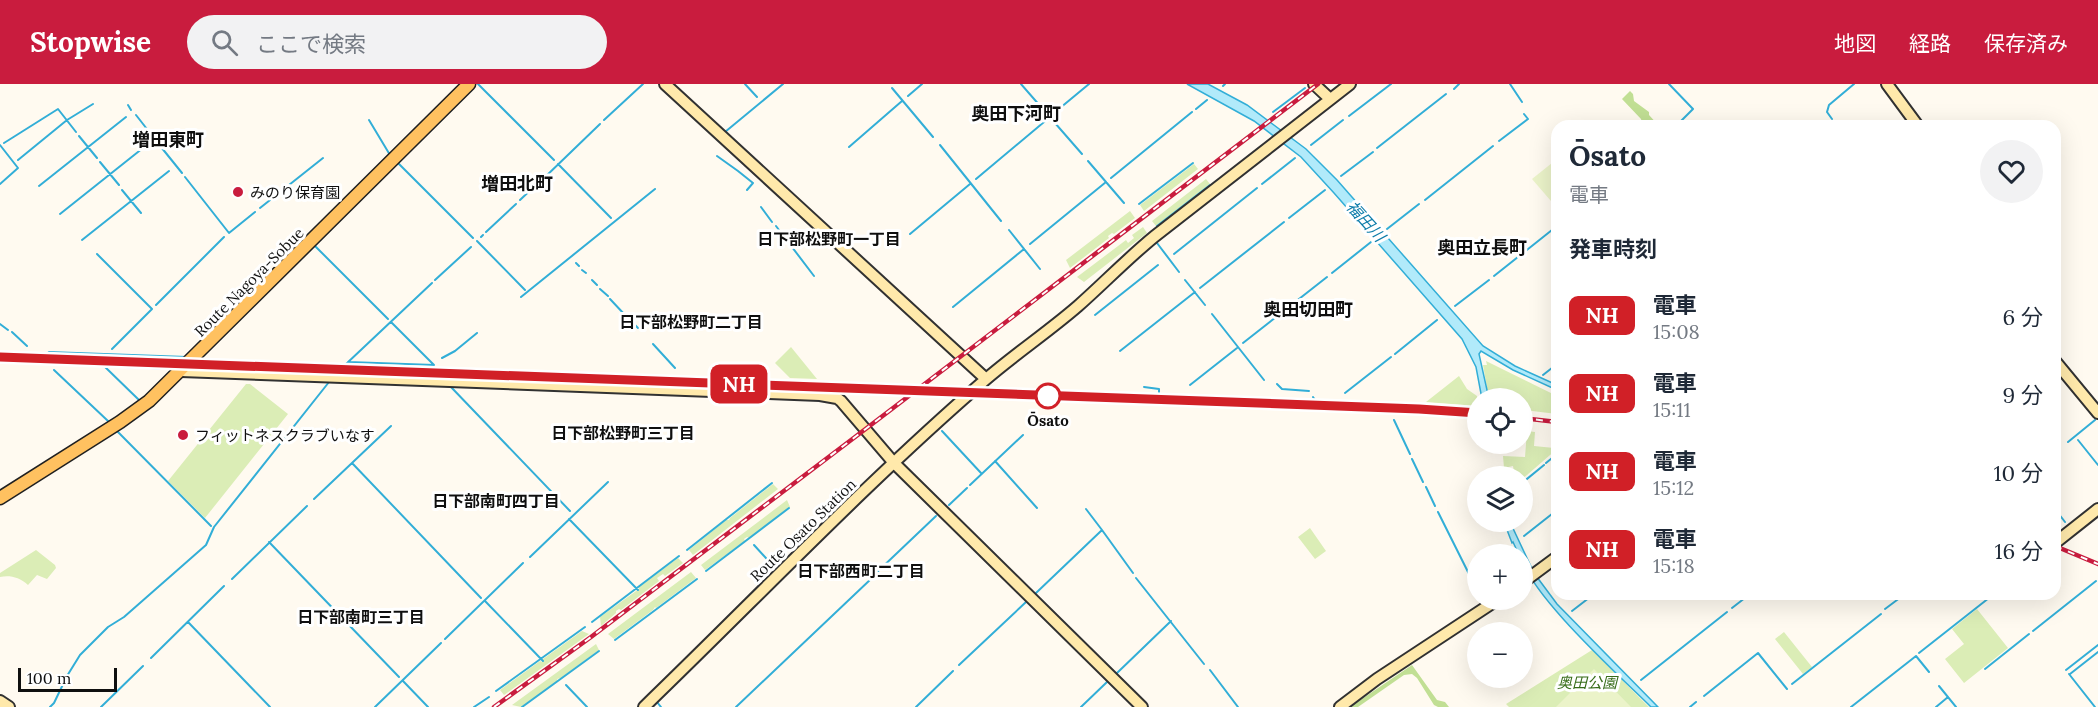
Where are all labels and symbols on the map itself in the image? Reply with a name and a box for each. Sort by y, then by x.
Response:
district label: 奥田下河町 [971,102,1061,125]
district label: 増田東町 [132,128,204,151]
district label: 増田北町 [481,172,553,195]
place label: みのり保育園 [250,183,340,202]
marker: みのり保育園 [231,185,245,199]
water label: 福田川 [1343,196,1391,247]
street label: Route Nagoya-Sobue [190,223,308,341]
district label: 日下部松野町一丁目 [757,229,901,249]
district label: 奥田立長町 [1437,236,1527,259]
district label: 奥田切田町 [1263,298,1353,321]
district label: 日下部松野町二丁目 [619,312,763,332]
line badge: NH [712,364,766,404]
marker: Ōsato [1035,383,1061,409]
place label: Ōsato [1027,411,1069,430]
district label: 日下部松野町三丁目 [551,423,695,443]
place label: フィットネスクラブいなす [195,426,375,445]
marker: フィットネスクラブいなす [176,428,190,442]
street label: Route Osato Station [746,475,860,585]
district label: 日下部南町四丁目 [432,491,560,511]
district label: 日下部西町二丁目 [797,561,925,581]
district label: 日下部南町三丁目 [297,607,425,627]
scale bar [18,665,117,692]
park label: 奥田公園 [1557,673,1619,692]

